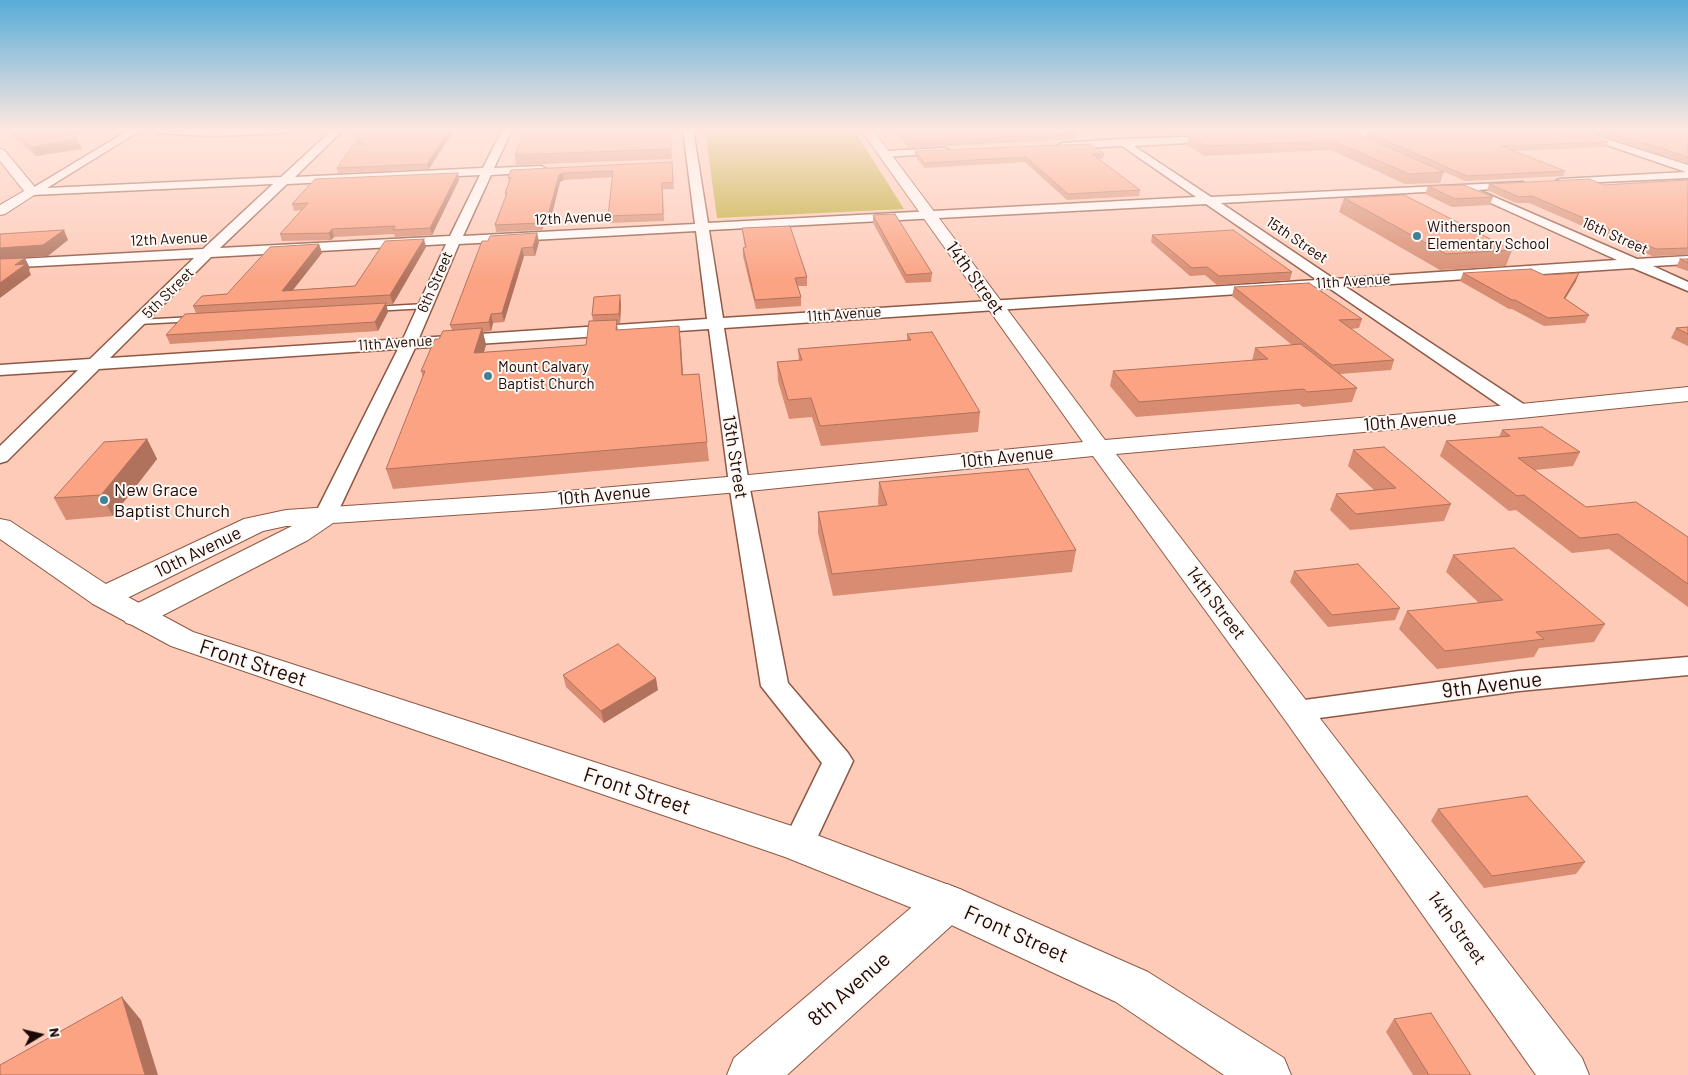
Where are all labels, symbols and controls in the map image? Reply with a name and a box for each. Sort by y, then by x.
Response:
street label: 12th Avenue [534,207,612,229]
street label: 15th Street [1263,213,1331,267]
street label: 16th Street [1579,213,1651,259]
place label: Witherspoon Elementary School [1427,218,1549,253]
street label: 12th Avenue [130,228,208,250]
marker: Witherspoon Elementary School [1411,230,1423,242]
street label: 14th Street [941,237,1009,319]
street label: 6th Street [414,249,456,315]
street label: 5th Street [139,264,197,322]
street label: 11th Avenue [1315,269,1391,293]
street label: 11th Avenue [806,302,882,326]
street label: 11th Avenue [357,331,433,355]
place label: Mount Calvary Baptist Church [498,358,595,393]
marker: Mount Calvary Baptist Church [482,370,494,382]
street label: 10th Avenue [1362,406,1458,436]
street label: 13th Street [718,414,752,500]
street label: 10th Avenue [959,441,1055,473]
place label: New Grace Baptist Church [114,479,230,522]
street label: 10th Avenue [556,480,652,510]
marker: New Grace Baptist Church [98,494,110,506]
street label: 10th Avenue [151,522,245,582]
street label: 14th Street [1182,562,1250,644]
street label: Front Street [196,634,310,692]
street label: 9th Avenue [1440,666,1544,704]
street label: Front Street [580,762,694,820]
street label: 14th Street [1423,887,1491,969]
street label: Front Street [960,900,1072,968]
street label: 8th Avenue [803,946,895,1032]
north arrow [15,1010,65,1060]
text: N [46,1027,64,1039]

